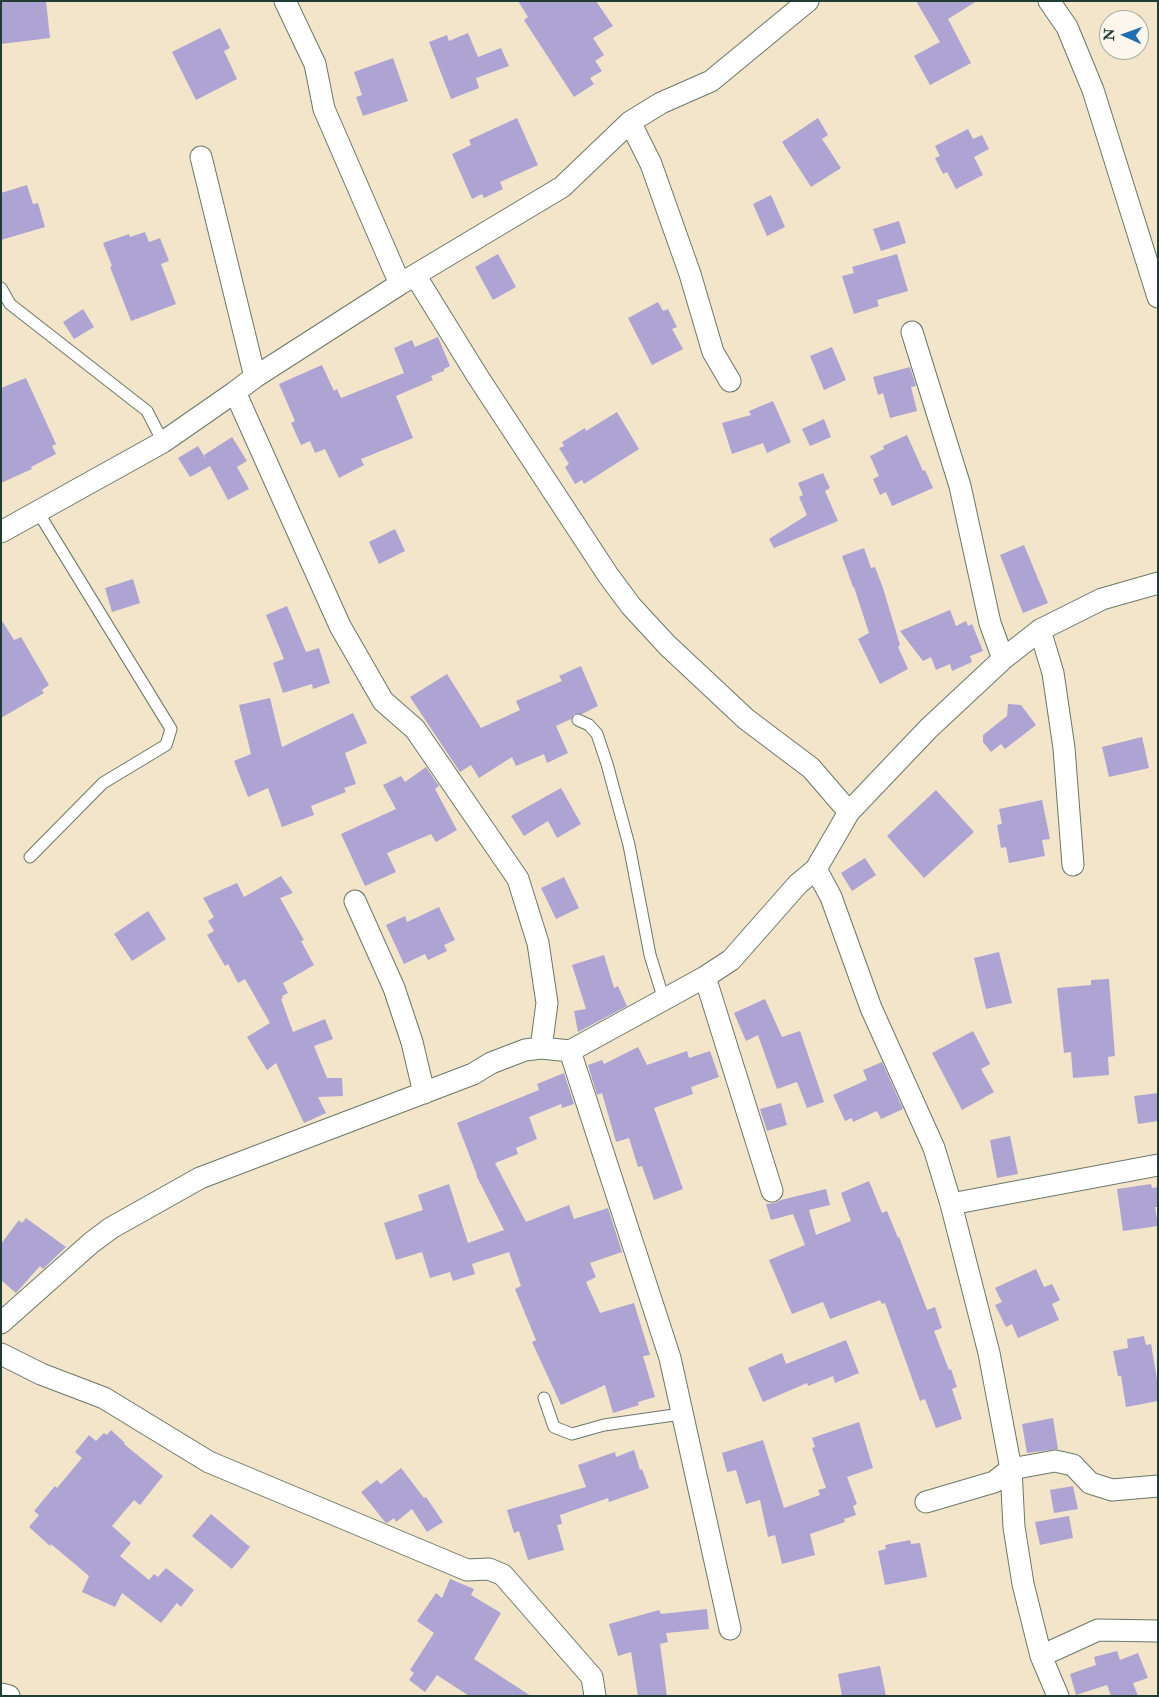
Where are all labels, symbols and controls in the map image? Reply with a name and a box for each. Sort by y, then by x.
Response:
north arrow [1099,10,1149,60]
text: N [1101,28,1118,41]

